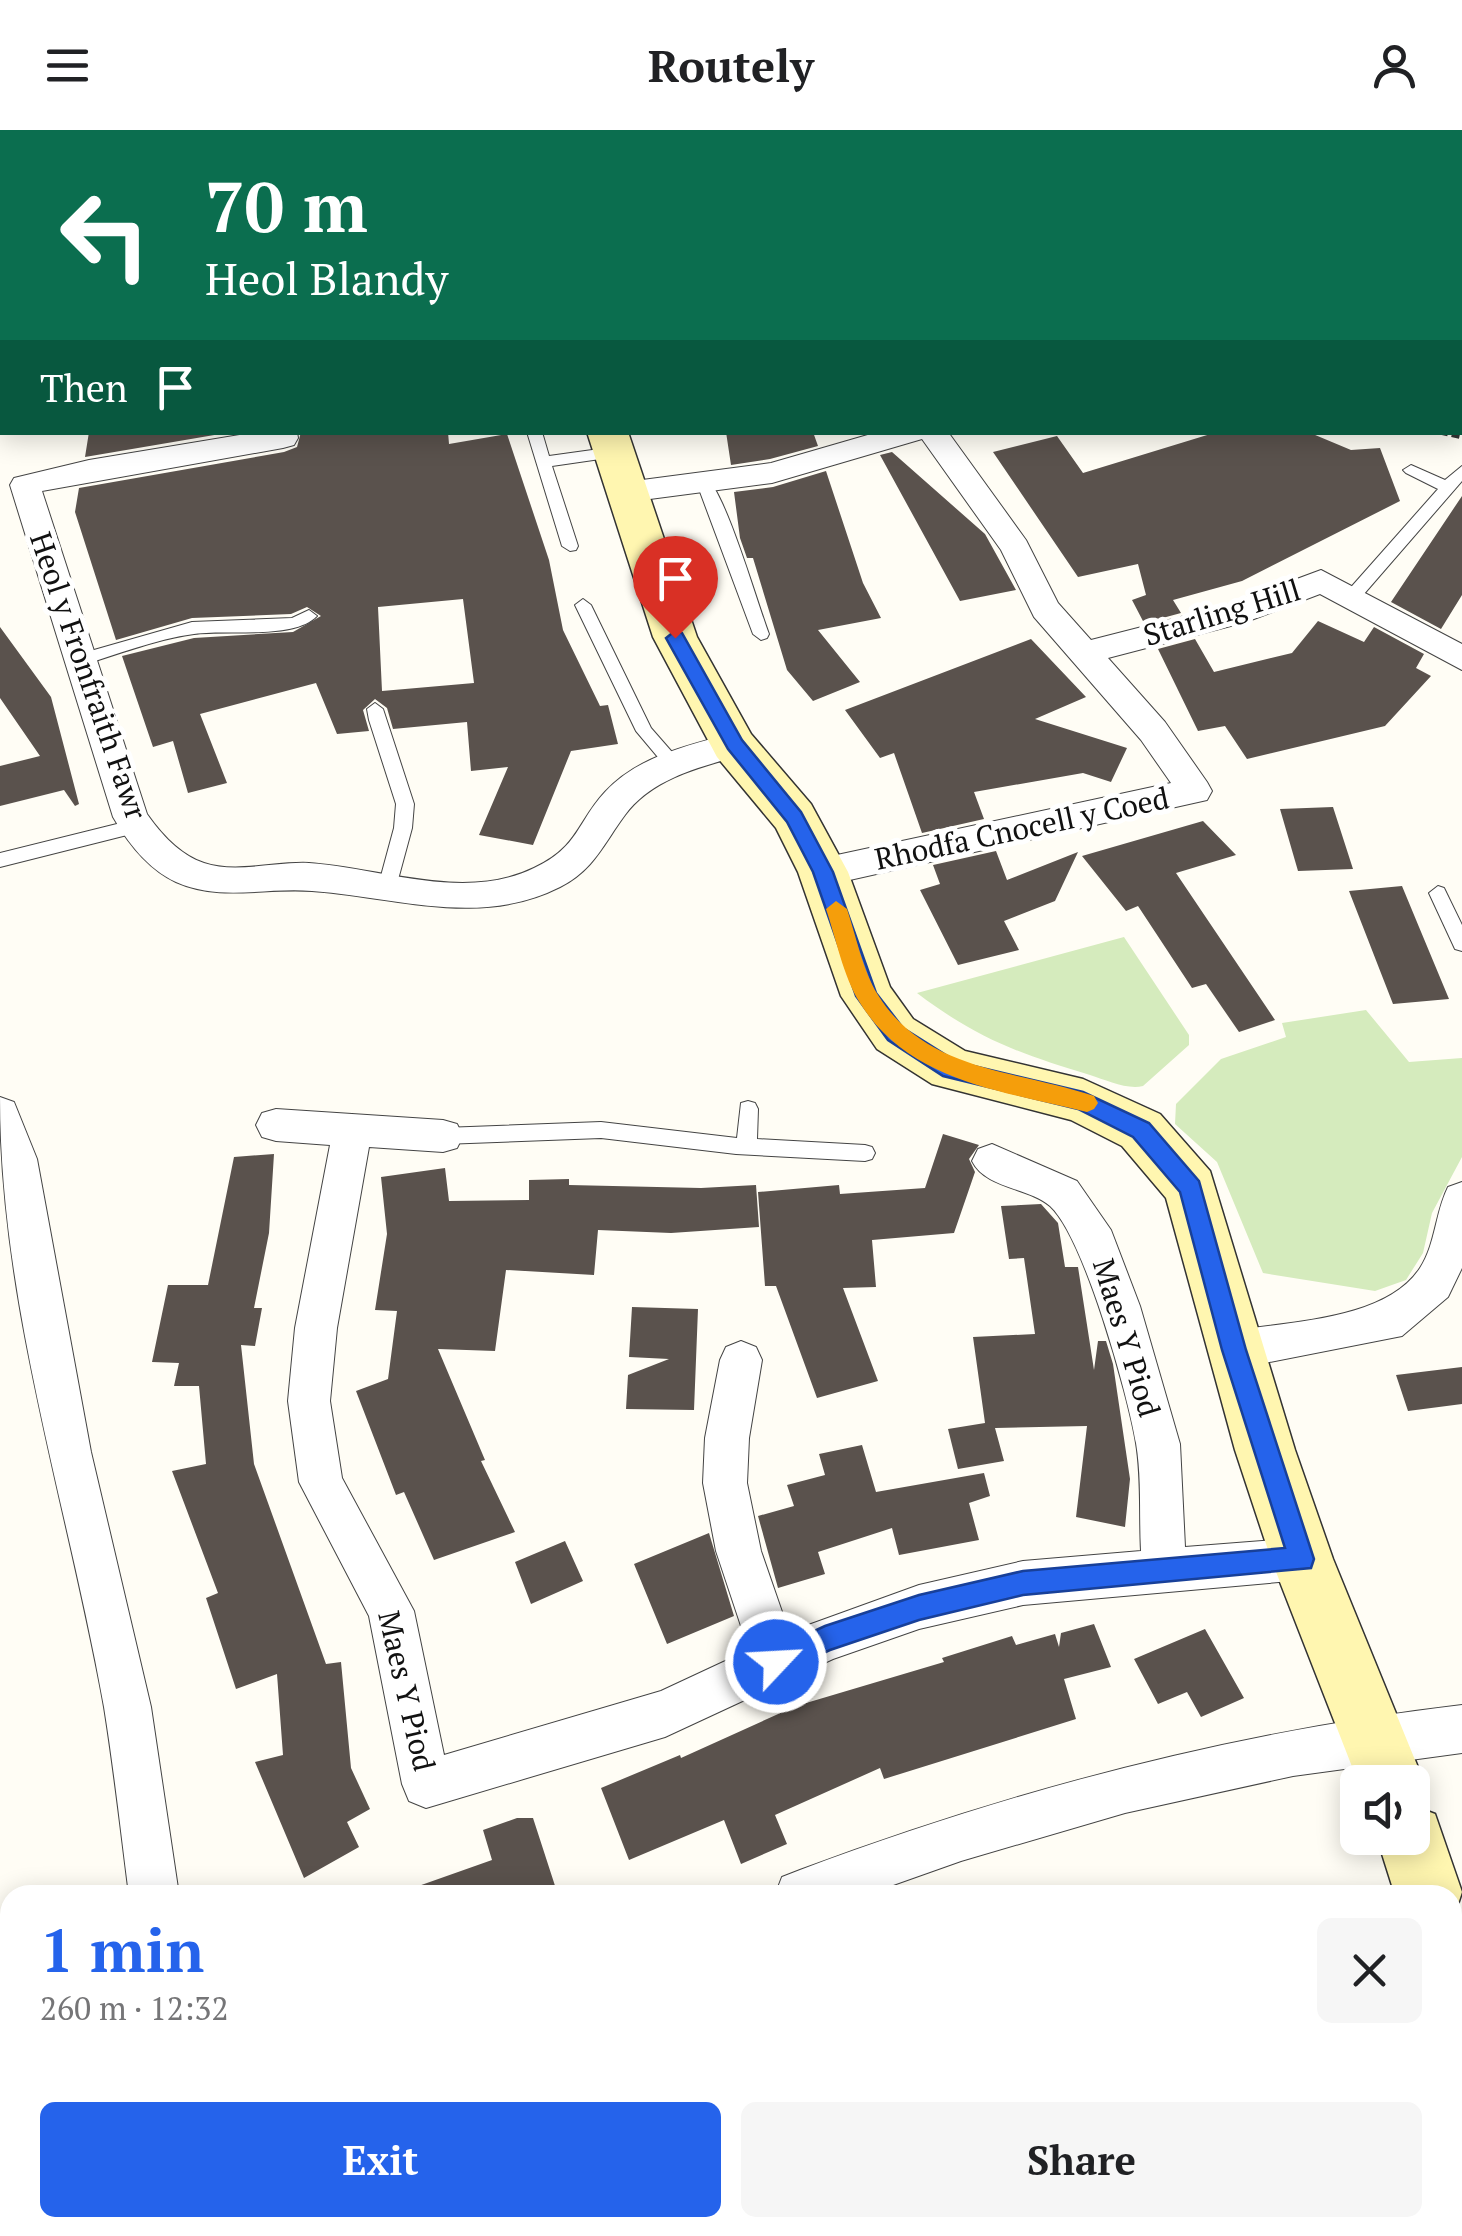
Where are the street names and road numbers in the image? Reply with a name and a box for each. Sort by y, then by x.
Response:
street label: Heol y Fronfraith Fawr [21,527,157,825]
street label: Starling Hill [1139,569,1305,655]
street label: Rhodfa Cnocell y Coed [871,777,1172,879]
street label: Maes Y Piod [1084,1254,1170,1422]
street label: Maes Y Piod [369,1607,445,1775]

